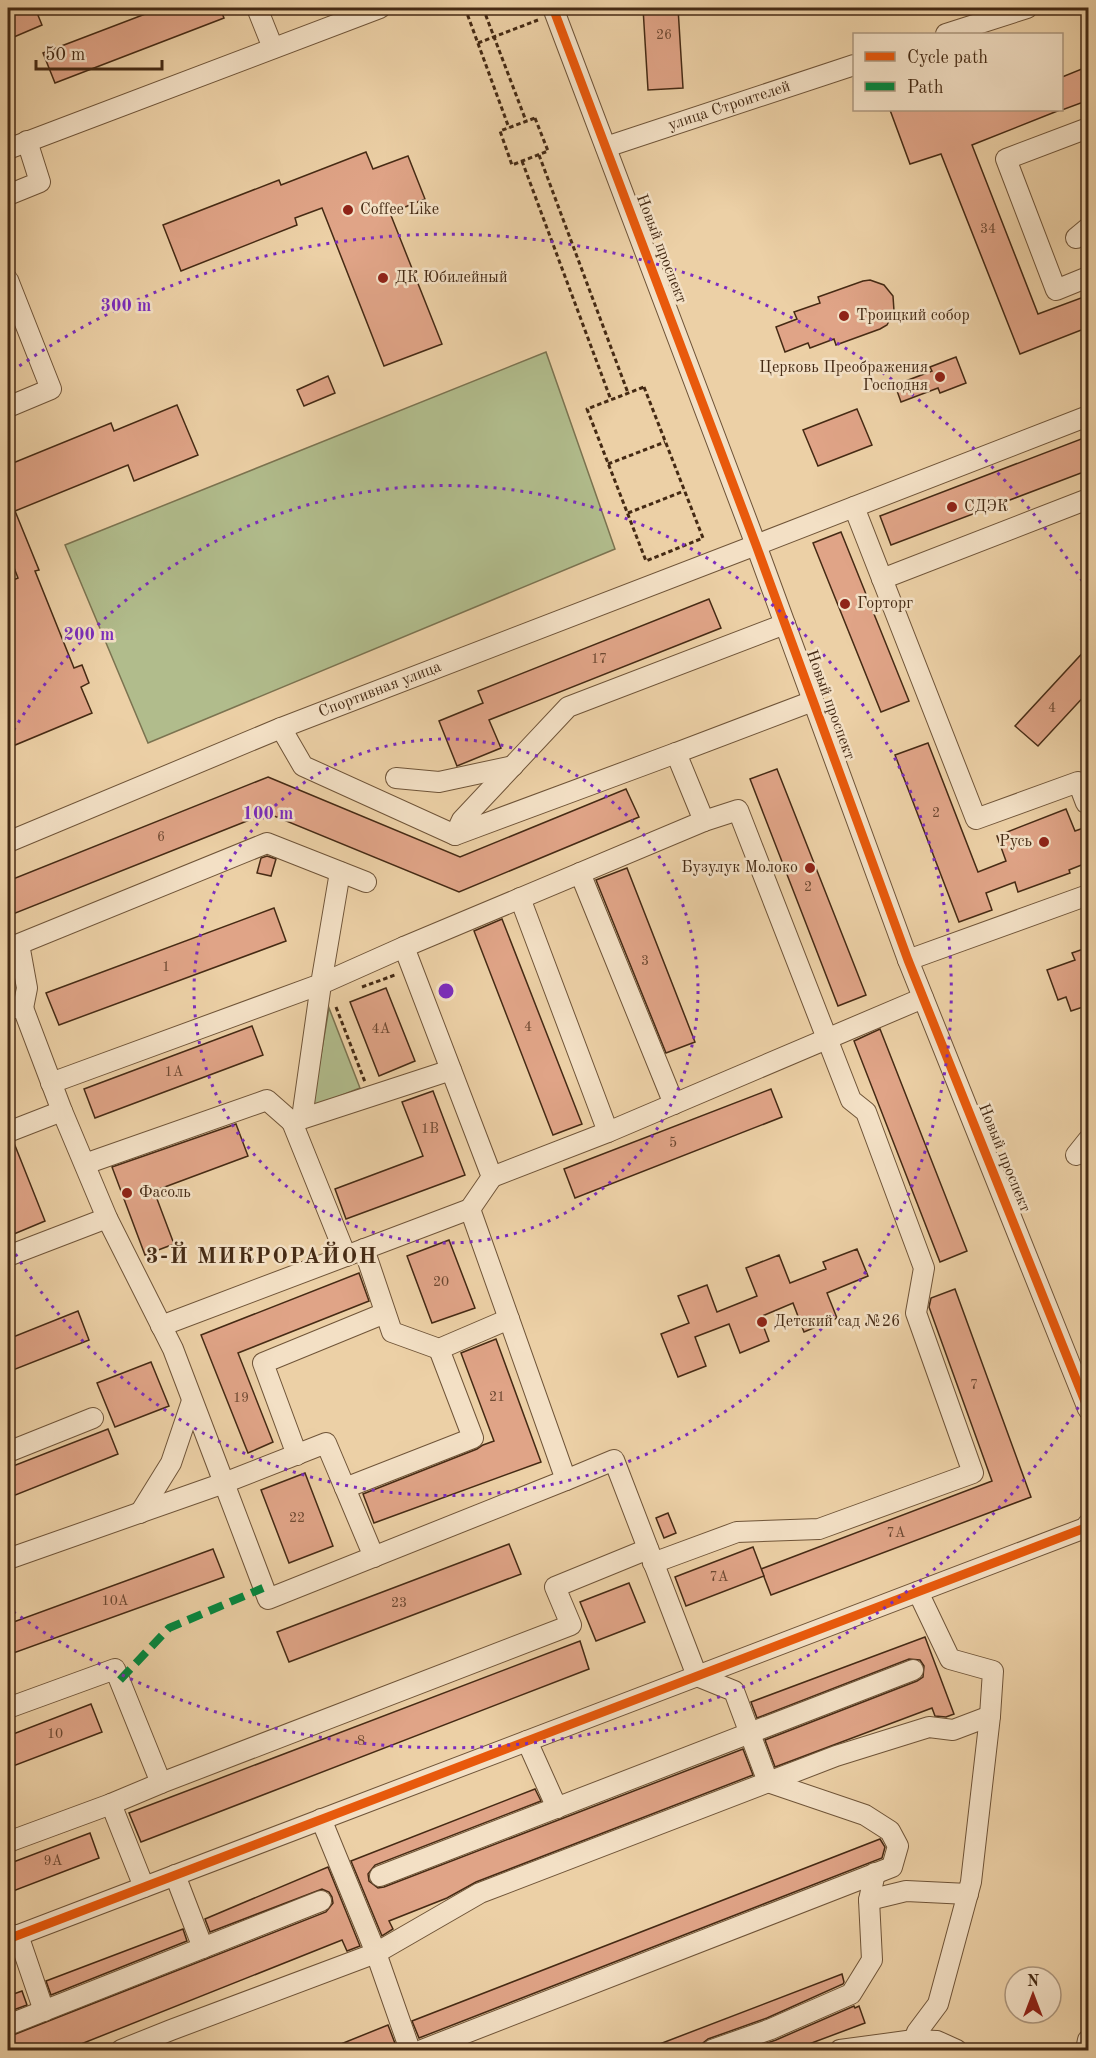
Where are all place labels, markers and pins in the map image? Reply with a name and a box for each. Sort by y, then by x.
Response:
place label: Coffee Like [360,202,439,218]
marker: Coffee Like [341,203,355,217]
place label: ДК Юбилейный [395,270,508,286]
marker: ДК Юбилейный [376,271,390,285]
place label: Троицкий собор [856,308,970,324]
marker: Троицкий собор [837,309,851,323]
place label: Церковь Преображения Господня [759,360,928,394]
marker: Церковь Преображения Господня [933,370,947,384]
place label: СДЭК [964,499,1009,515]
marker: СДЭК [945,500,959,514]
place label: Горторг [857,596,913,612]
marker: Горторг [838,597,852,611]
place label: Русь [999,834,1032,850]
marker: Русь [1037,835,1051,849]
place label: Бузулук Молоко [681,860,798,876]
marker: Бузулук Молоко [803,861,817,875]
centre of rings [436,981,456,1001]
place label: Фасоль [139,1185,191,1201]
marker: Фасоль [120,1186,134,1200]
place label: Детский сад №26 [774,1314,900,1330]
marker: Детский сад №26 [755,1315,769,1329]

